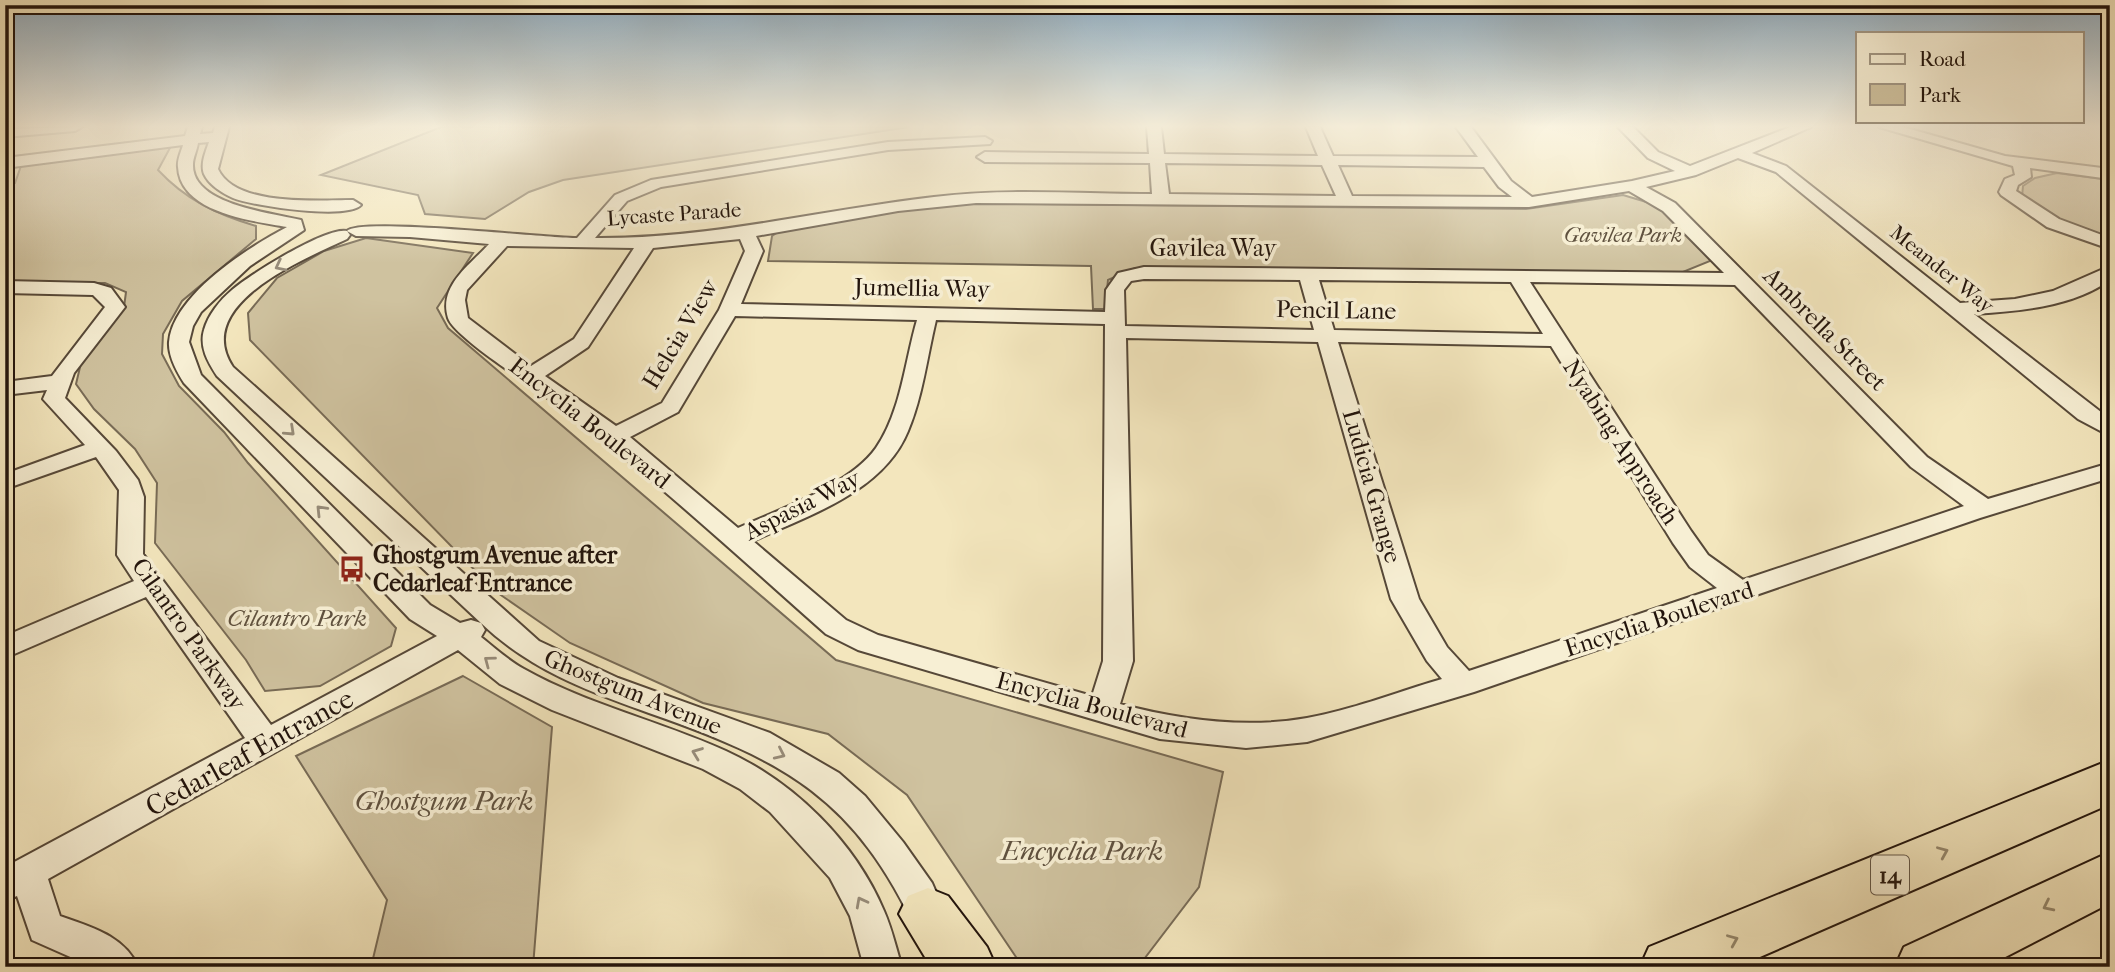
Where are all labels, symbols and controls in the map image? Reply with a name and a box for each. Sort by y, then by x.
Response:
legend [1856,32,2084,122]
text: Road [1919,47,1966,71]
text: Park [1919,83,1961,107]
street label: Lycaste Parade [606,197,742,231]
street label: Meander Way [1885,220,1999,319]
park label: Gavilea Park [1564,223,1682,247]
street label: Gavilea Way [1150,234,1278,262]
one-way arrow [275,257,287,271]
street label: Ambrella Street [1757,261,1893,397]
street label: Helcia View [636,273,724,394]
street label: Jumellia Way [852,273,991,303]
street label: Pencil Lane [1276,295,1397,325]
street label: Encyclia Boulevard [504,351,677,495]
street label: Nyabing Approach [1557,354,1685,530]
street label: Ludicia Grange [1337,406,1407,566]
one-way arrow [282,423,295,435]
street label: Aspasia Way [739,463,866,547]
one-way arrow [316,505,329,518]
place label: Ghostgum Avenue after Cedarleaf Entrance [373,541,618,597]
street label: Cilantro Parkway [126,553,253,716]
bus stop icon: Ghostgum Avenue after Cedarleaf Entrance [337,554,367,584]
street label: Encyclia Boulevard [1561,575,1758,663]
park label: Cilantro Park [227,604,367,632]
street label: Ghostgum Avenue [540,644,726,740]
one-way arrow [485,656,497,669]
street label: Encyclia Boulevard [993,666,1192,744]
street label: Cedarleaf Entrance [140,682,359,823]
one-way arrow [772,745,785,759]
one-way arrow [691,747,703,761]
park label: Ghostgum Park [355,784,533,817]
park label: Encyclia Park [999,834,1163,867]
one-way arrow [1936,846,1948,860]
road number: 14 [1871,856,1909,894]
one-way arrow [856,897,869,909]
one-way arrow [2043,898,2055,912]
one-way arrow [1727,935,1739,949]

